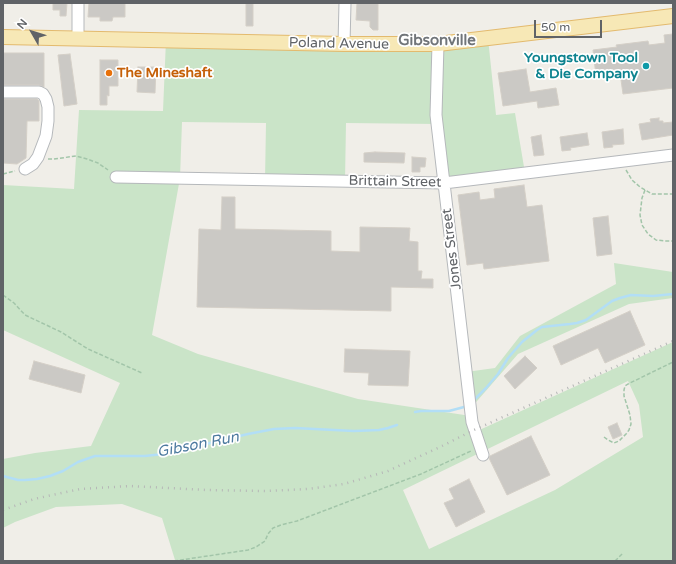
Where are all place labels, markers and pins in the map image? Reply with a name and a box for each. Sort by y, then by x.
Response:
place label: Youngstown Tool & Die Company [524,50,638,82]
marker: Youngstown Tool & Die Company [641,61,651,71]
place label: The Mineshaft [117,65,212,81]
marker: The Mineshaft [104,68,114,78]

